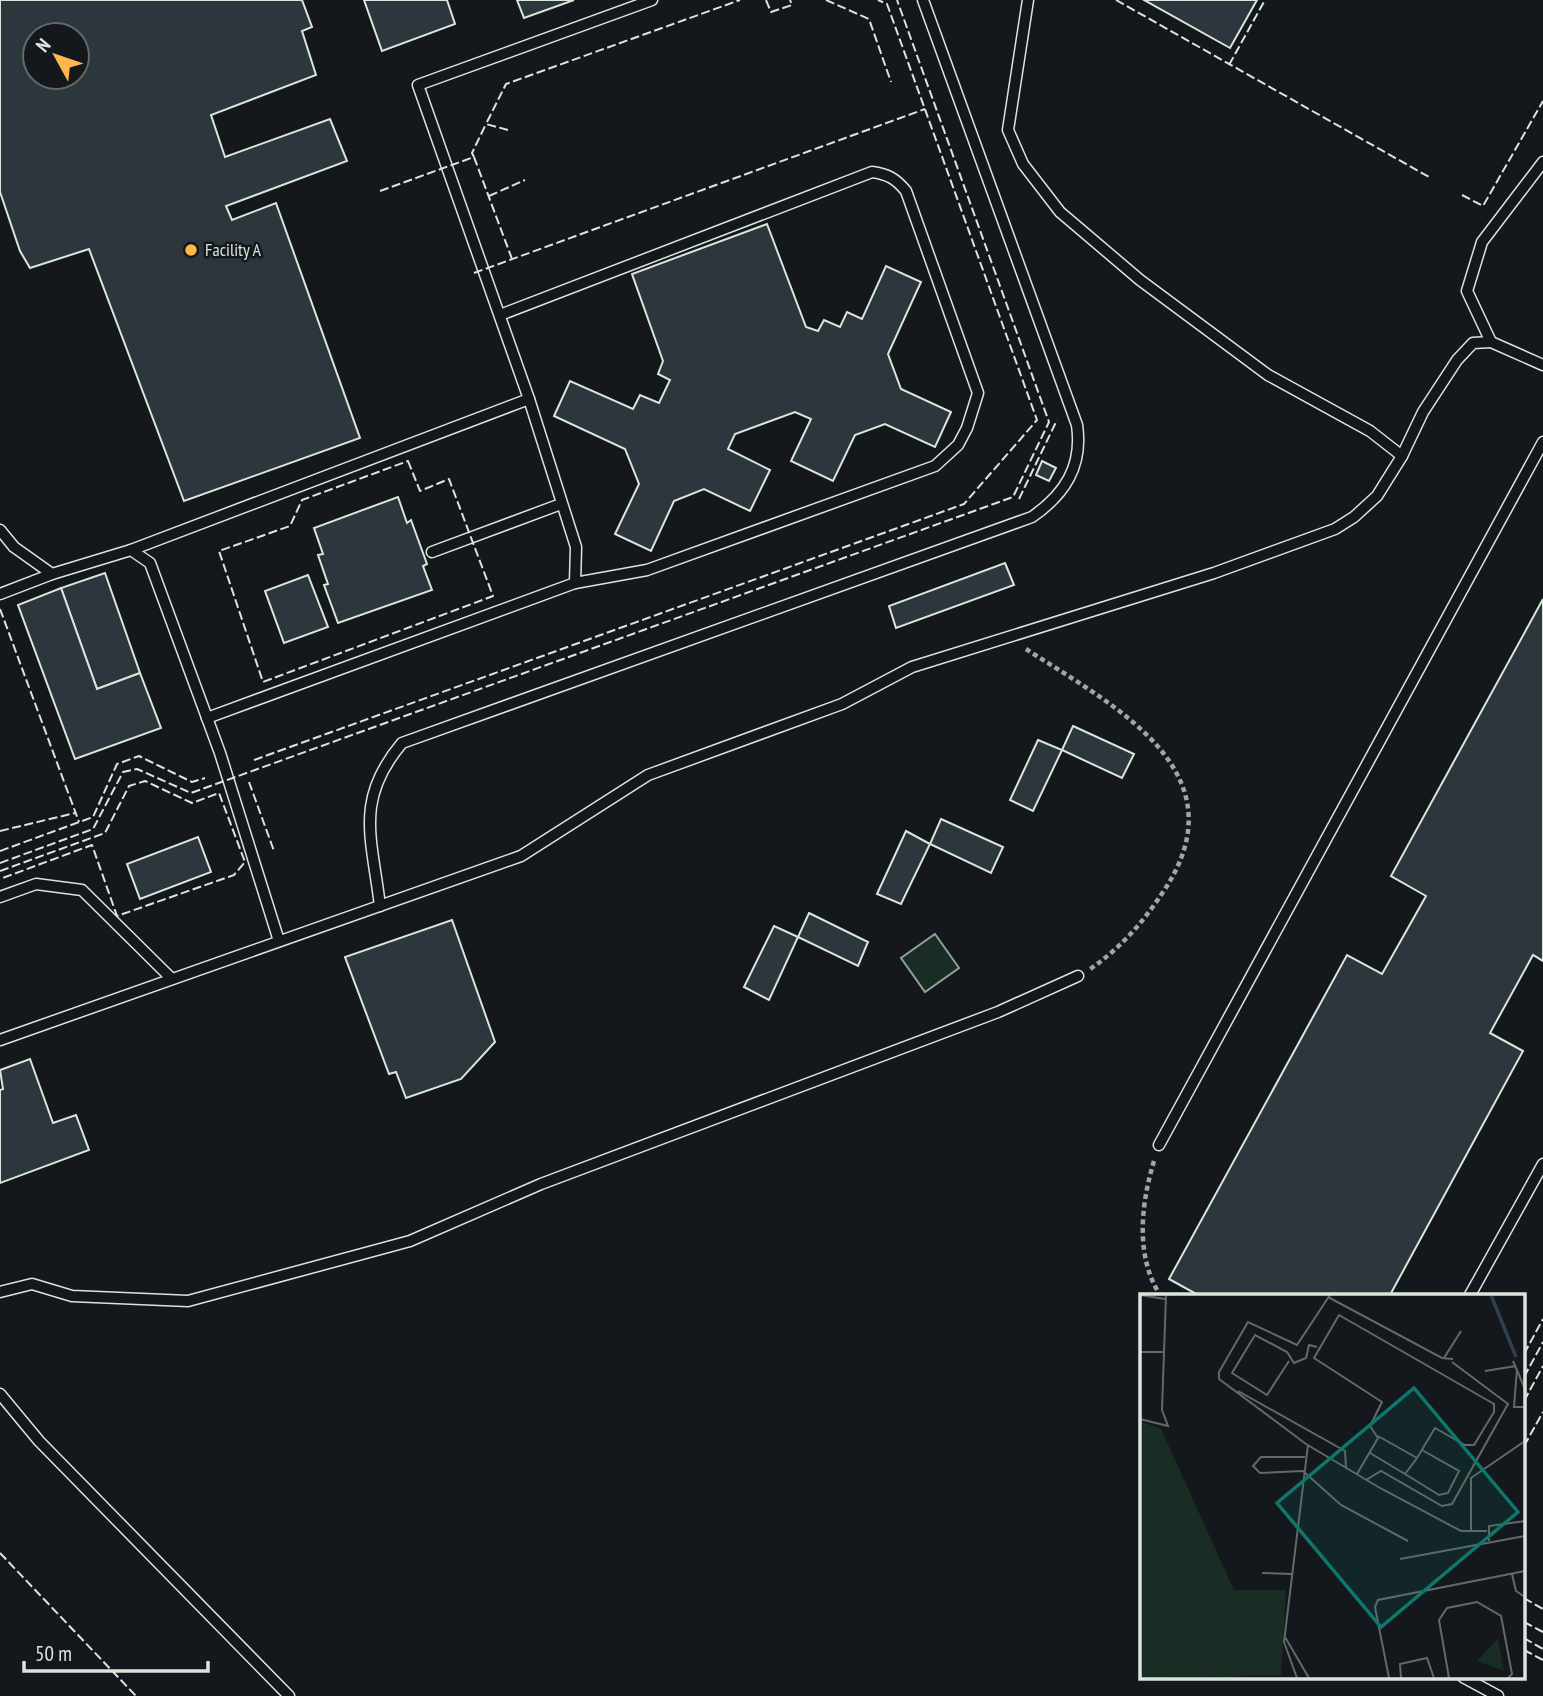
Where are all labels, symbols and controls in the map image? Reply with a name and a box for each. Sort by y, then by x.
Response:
north arrow [21,21,91,91]
text: N [30,33,55,57]
place label: Facility A [205,238,261,261]
marker: Facility A [183,242,199,258]
inset map [1140,1294,1526,1678]
scale bar [24,1630,208,1674]
text: 50 m [35,1640,72,1667]

